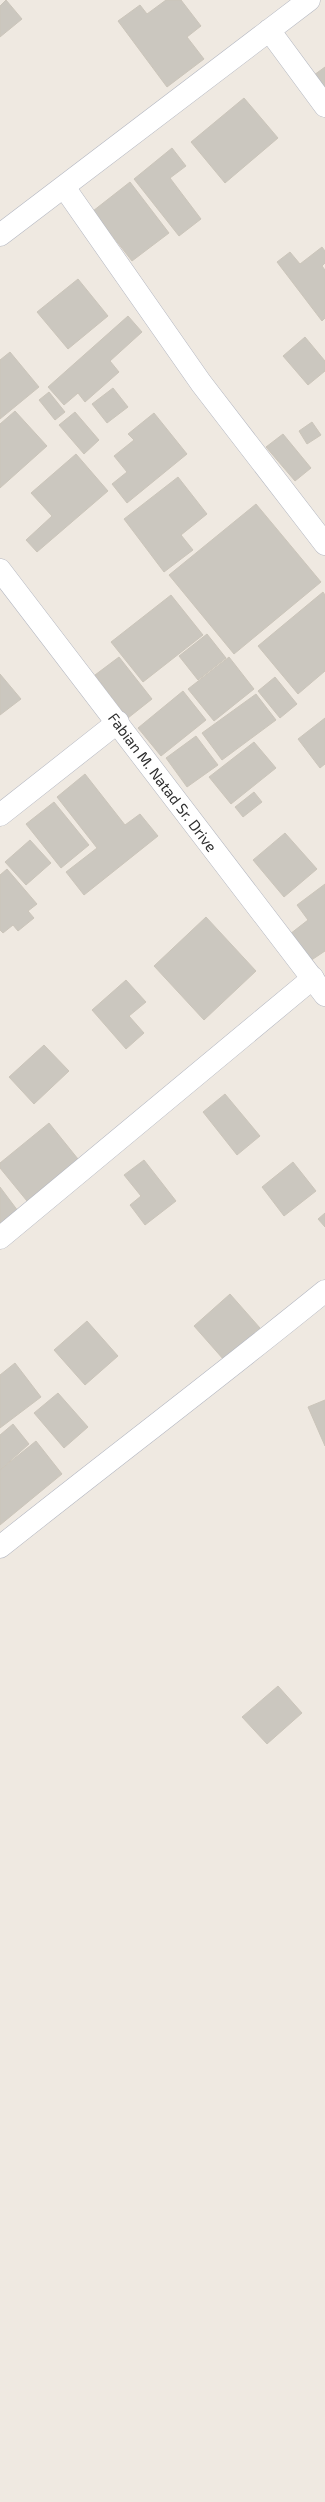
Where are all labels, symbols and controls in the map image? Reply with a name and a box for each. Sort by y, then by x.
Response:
street label: Fabian M. Natad Sr. Drive [105,709,221,855]

